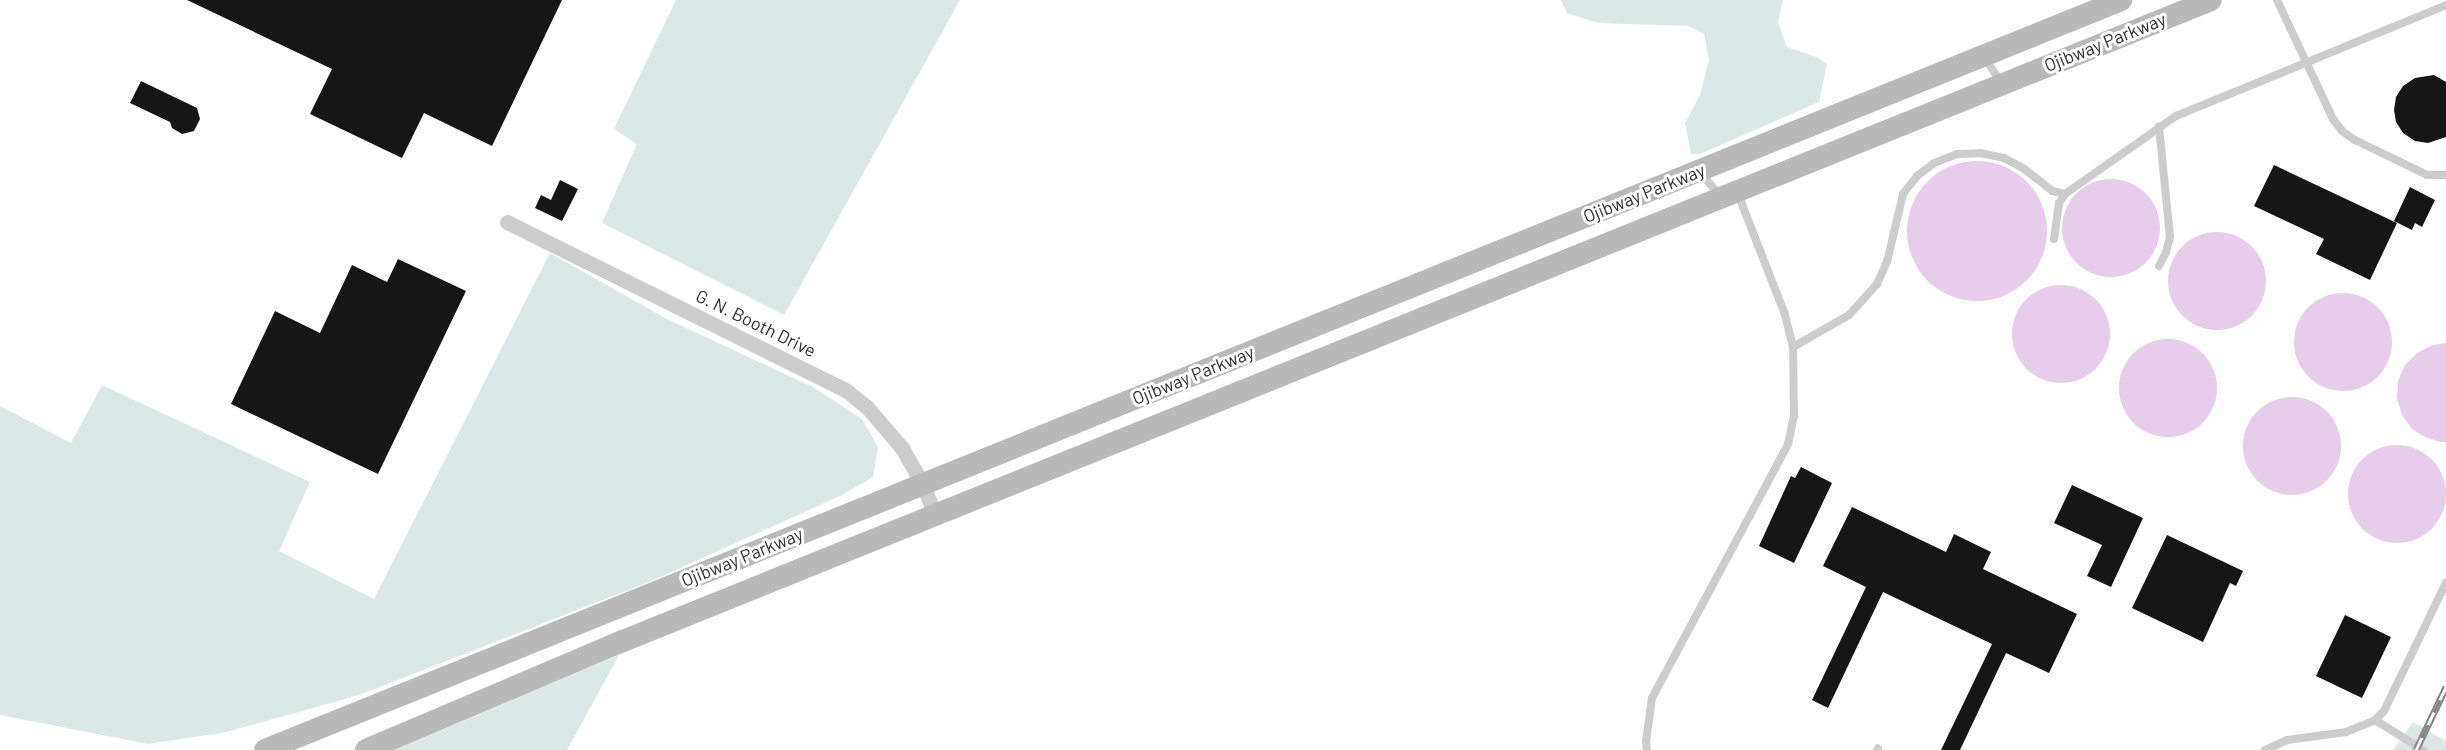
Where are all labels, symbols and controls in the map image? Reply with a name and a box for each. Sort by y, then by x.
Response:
street label: Ojibway Parkway [2041,8,2169,76]
street label: Ojibway Parkway [1580,159,1708,227]
street label: G. N. Booth Drive [692,285,820,361]
street label: Ojibway Parkway [1129,341,1257,409]
street label: Ojibway Parkway [678,523,806,591]

